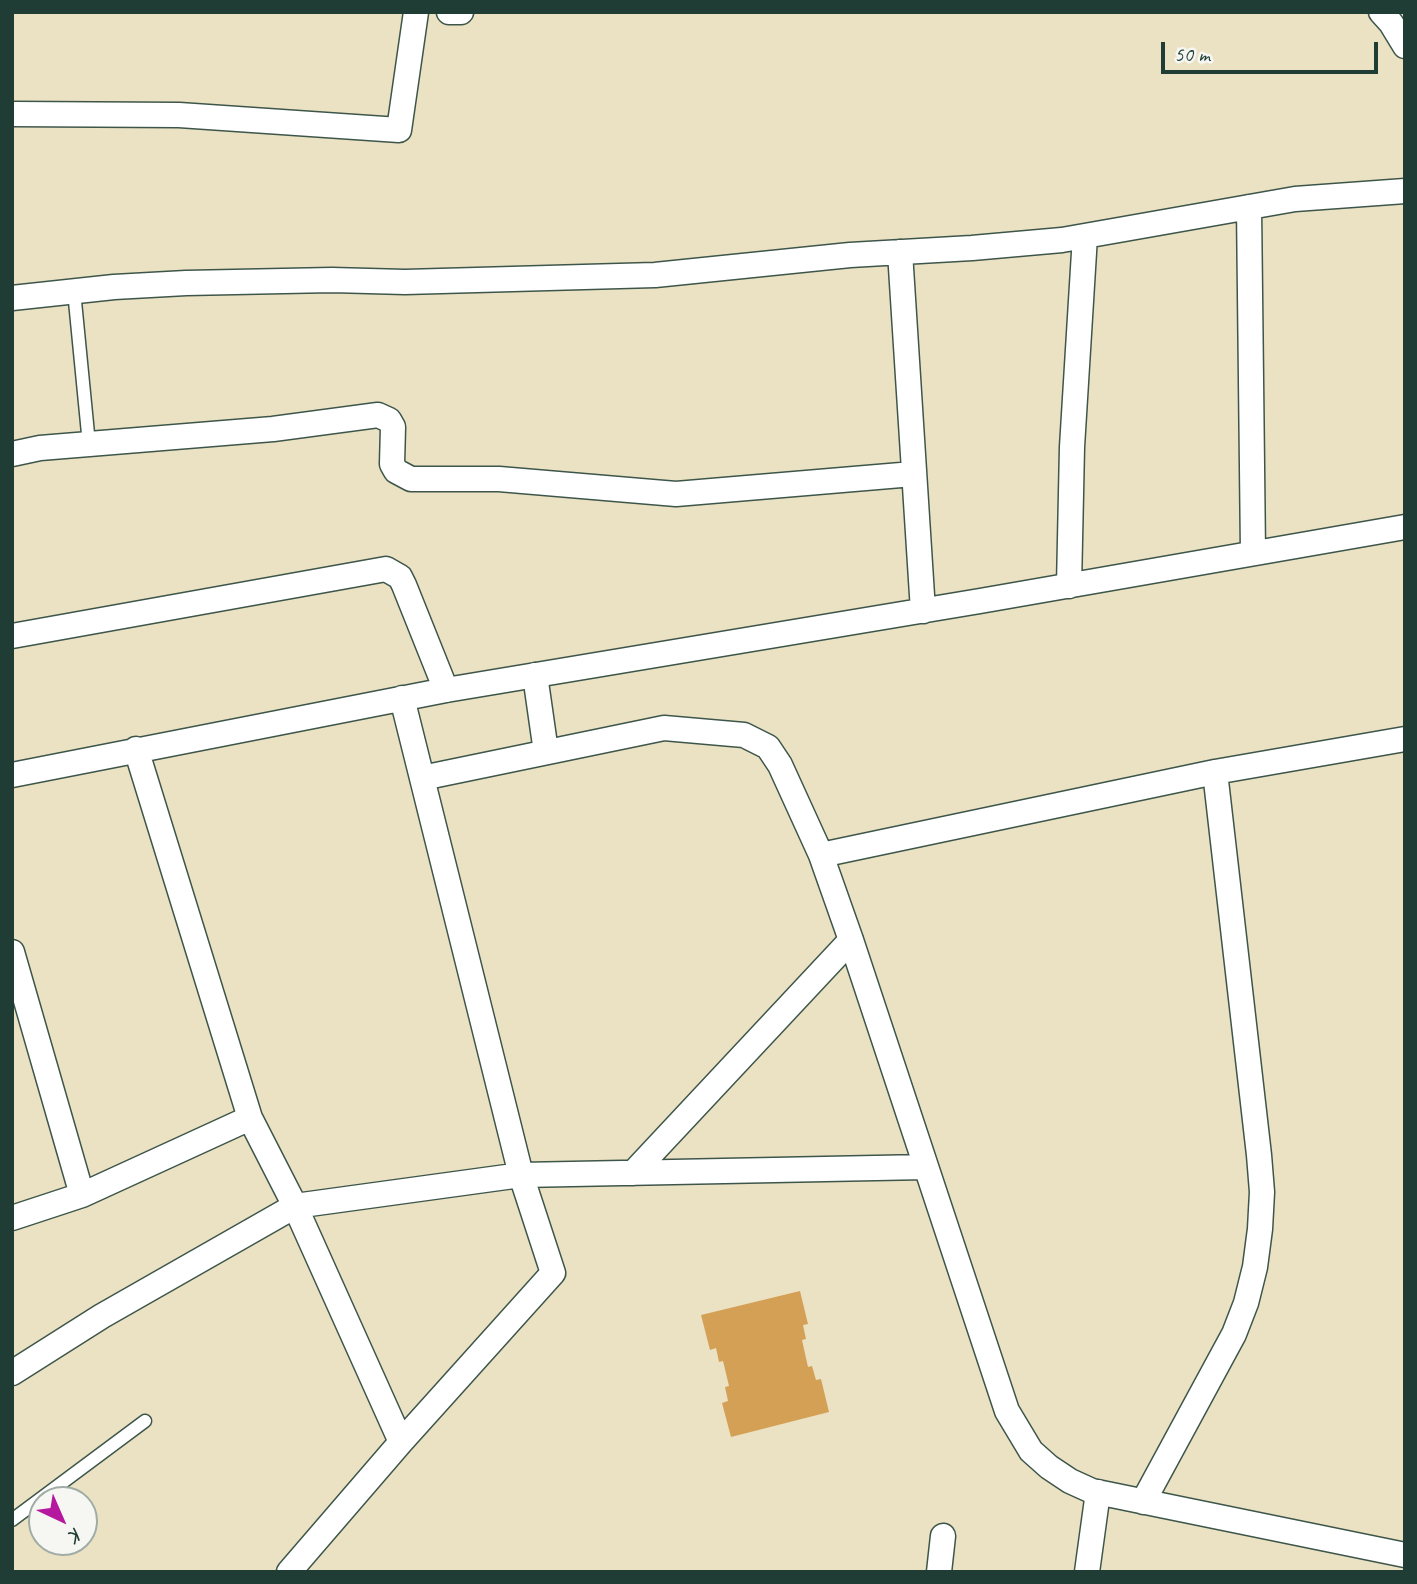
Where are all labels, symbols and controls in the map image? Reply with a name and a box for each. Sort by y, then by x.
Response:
scale bar [1165,28,1382,72]
text: 50 m [1174,41,1210,67]
north arrow [28,1486,98,1556]
text: K [64,1523,88,1547]

